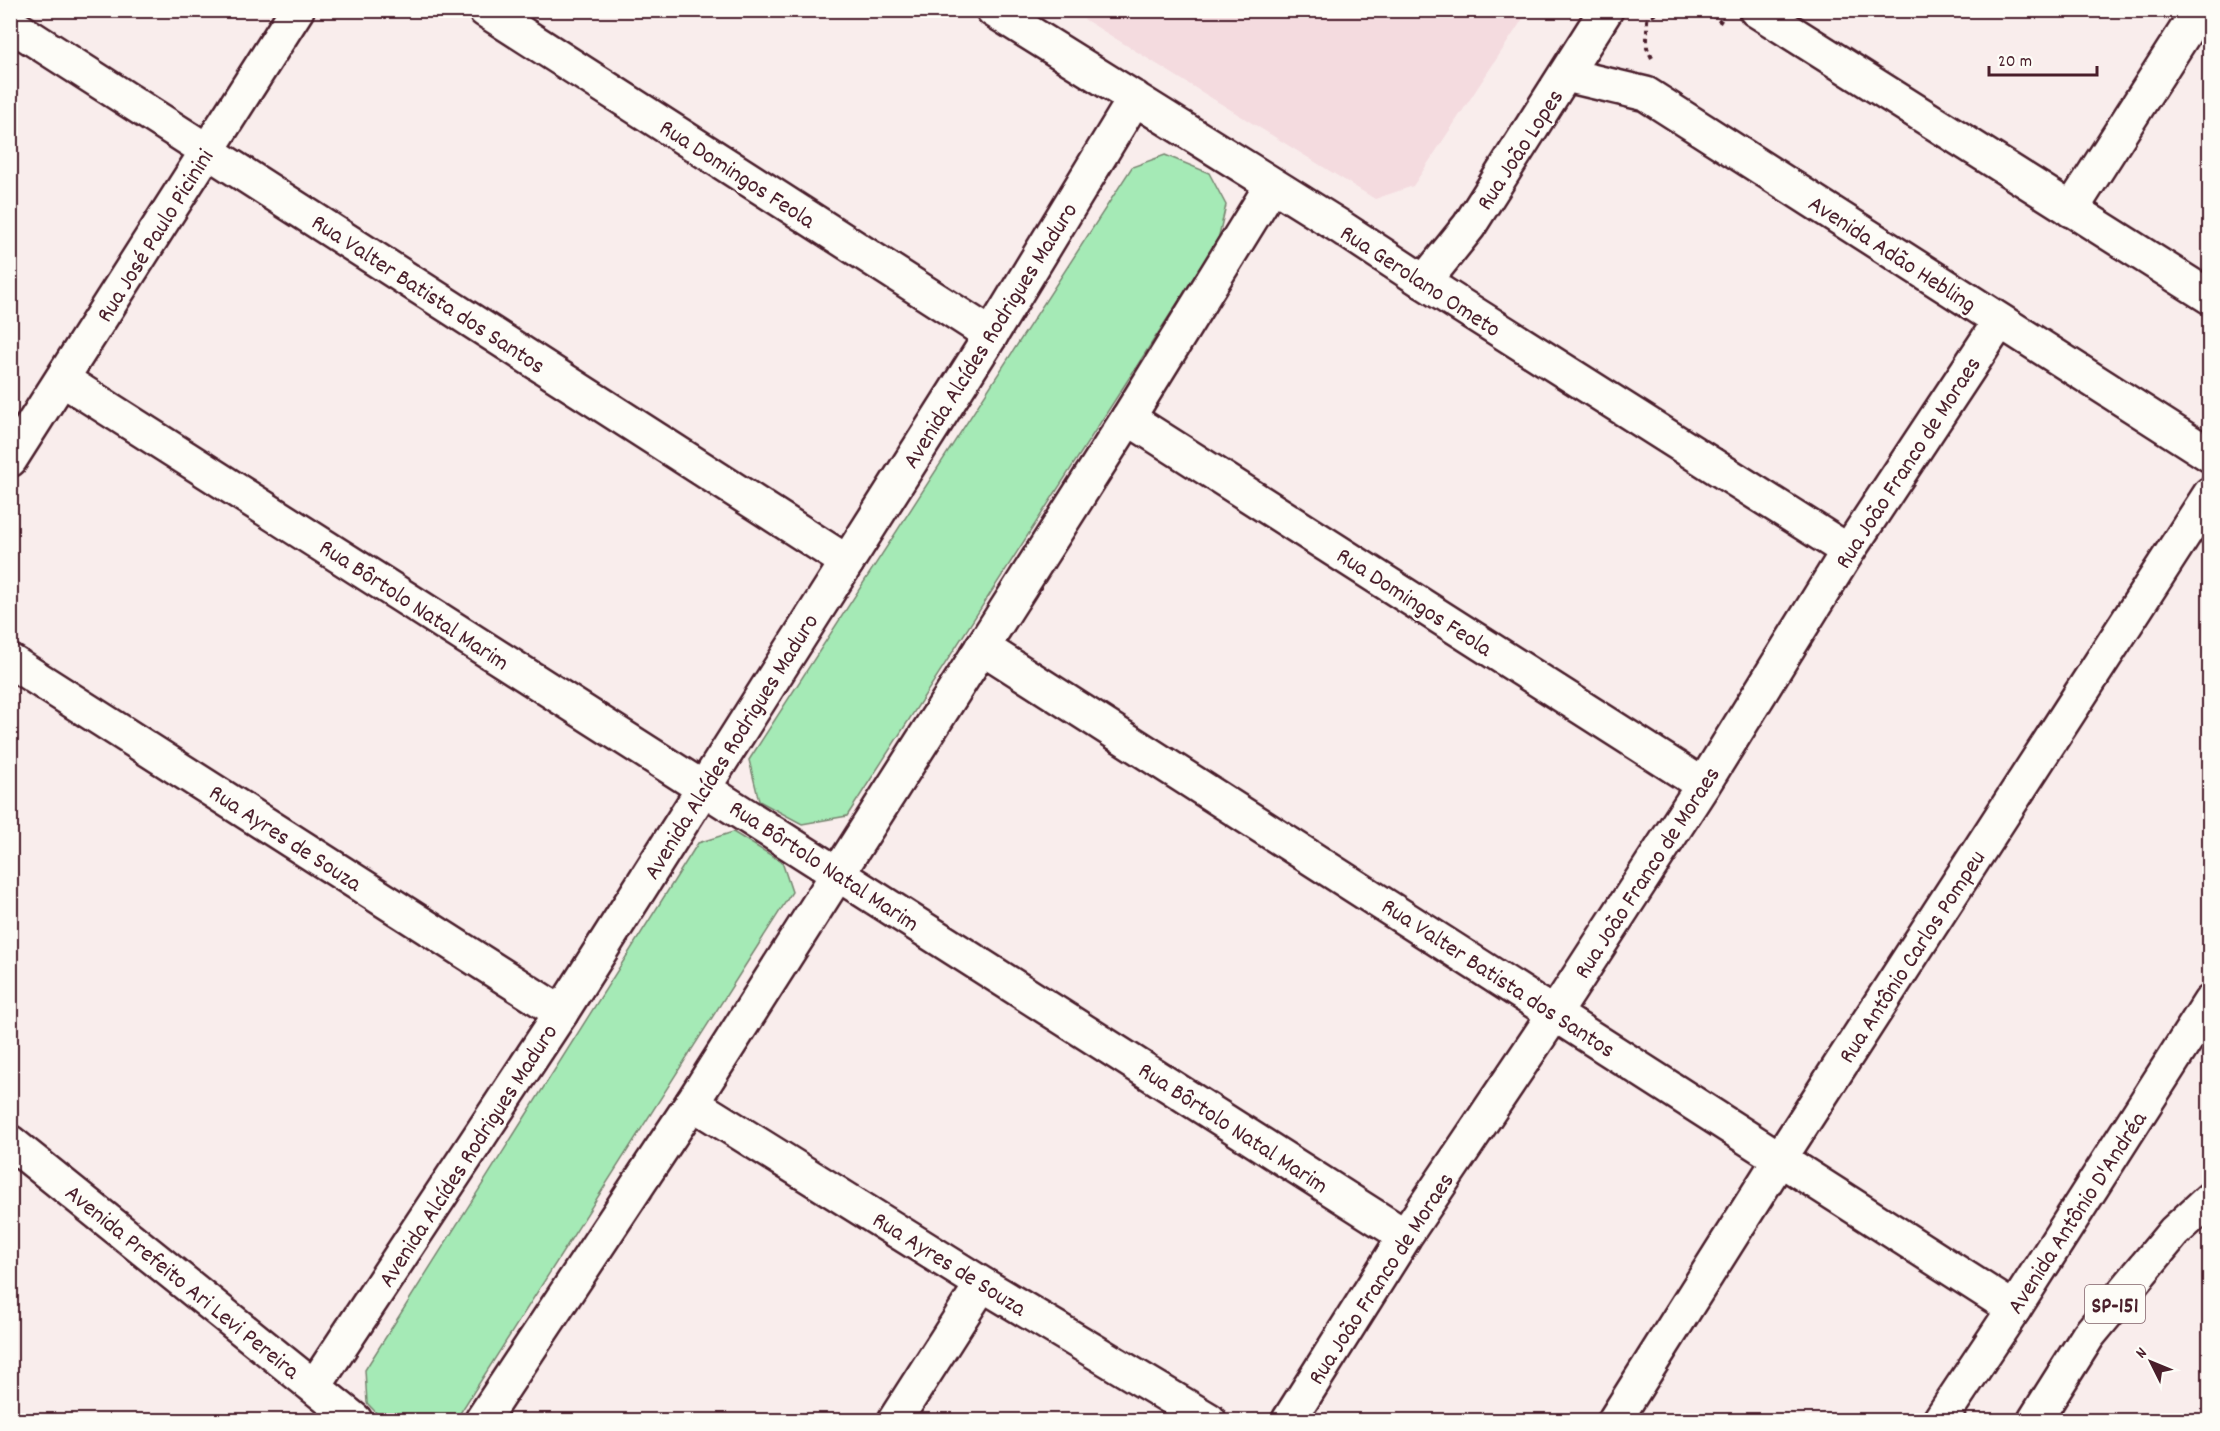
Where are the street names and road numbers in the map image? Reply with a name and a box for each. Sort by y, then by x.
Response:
street label: Rua João Lopes [1470,83,1574,218]
street label: Rua Domingos Feola [652,112,822,239]
street label: Rua José Paulo Picinini [89,143,224,330]
street label: Avenida Adão Hebling [1800,188,1982,323]
street label: Avenida Alcídes Rodrigues Maduro [896,197,1088,476]
street label: Rua Valter Batista dos Santos [304,207,551,384]
street label: Rua Gerolano Ometo [1332,218,1506,347]
street label: Rua João Franco de Moraes [1828,351,1991,576]
street label: Rua Bôrtolo Natal Marim [312,532,515,681]
street label: Rua Domingos Feola [1329,540,1499,667]
street label: Avenida Alcídes Rodrigues Maduro [637,608,829,887]
street label: Rua João Franco de Moraes [1567,761,1730,986]
street label: Rua Ayres de Souza [201,777,368,902]
street label: Rua Bôrtolo Natal Marim [722,793,925,942]
street label: Rua Antônio Carlos Pompeu [1832,844,1995,1071]
street label: Rua Valter Batista dos Santos [1374,891,1621,1068]
street label: Avenida Alcídes Rodrigues Maduro [371,1018,568,1295]
street label: Rua Bôrtolo Natal Marim [1131,1055,1334,1204]
street label: Avenida Antônio D'Andréa [2000,1105,2157,1322]
street label: Rua João Franco de Moraes [1301,1167,1464,1392]
street label: Avenida Prefeito Ari Levi Pereira [56,1178,306,1389]
street label: Rua Ayres de Souza [865,1205,1033,1327]
road number: SP-151 [2085,1285,2145,1323]

